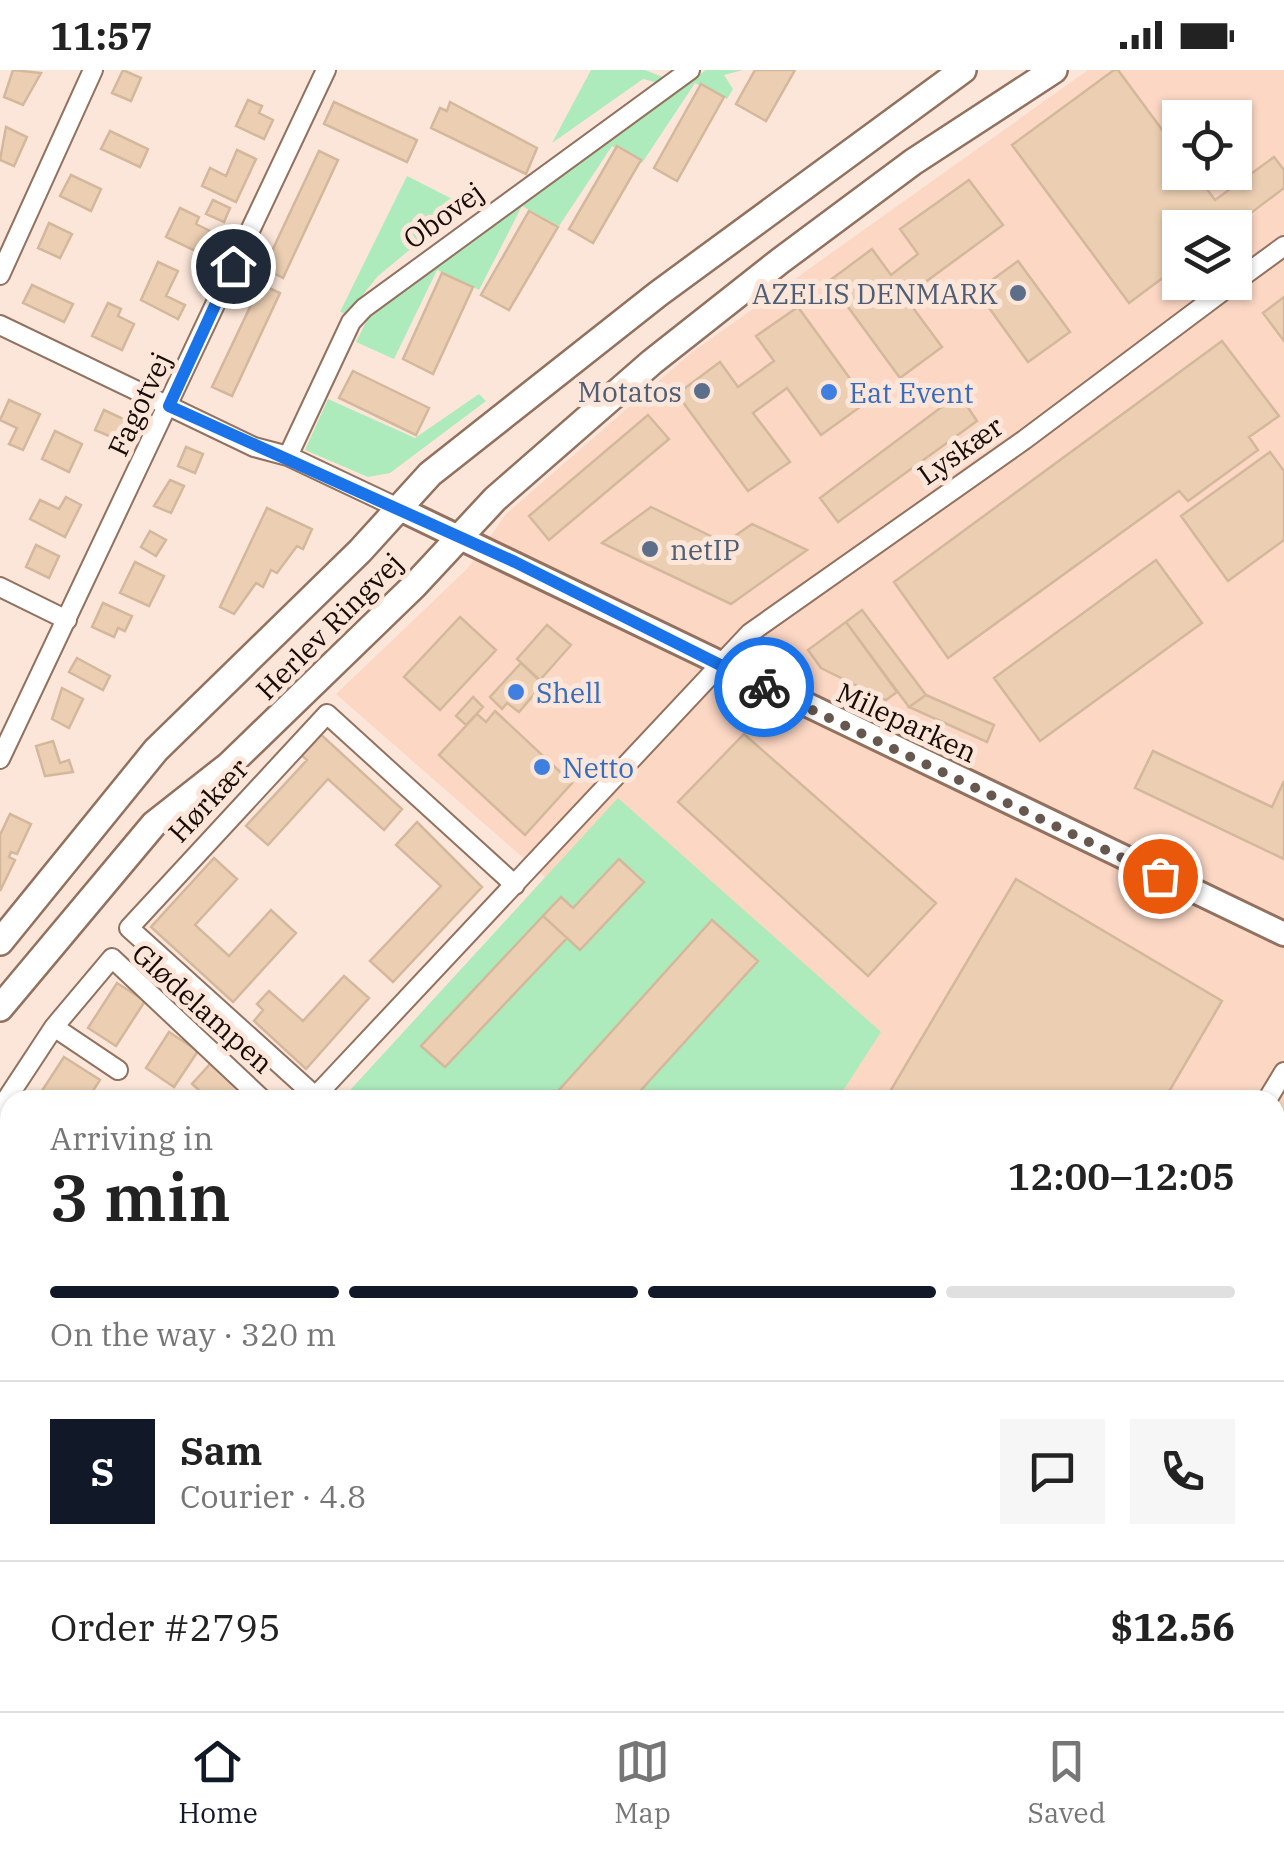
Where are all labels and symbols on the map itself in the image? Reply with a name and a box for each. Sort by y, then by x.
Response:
street label: Obovej [395,173,491,257]
pin [191,224,276,309]
place label: AZELIS DENMARK [752,275,998,312]
marker: AZELIS DENMARK [1007,282,1029,304]
street label: Fagotvej [99,346,179,462]
place label: Motatos [578,373,682,410]
place label: Eat Event [849,374,974,411]
marker: Motatos [691,380,713,402]
marker: Eat Event [818,381,840,403]
street label: Lyskær [910,407,1010,493]
place label: netIP [670,531,740,568]
marker: netIP [639,538,661,560]
street label: Herlev Ringvej [248,545,410,707]
courier [714,637,814,737]
street label: Mileparken [831,673,983,771]
place label: Shell [536,674,602,711]
marker: Shell [505,681,527,703]
place label: Netto [562,749,634,786]
street label: Hørkær [160,750,257,850]
marker: Netto [531,756,553,778]
pin [1118,834,1203,919]
street label: Glødelampen [125,935,281,1081]

